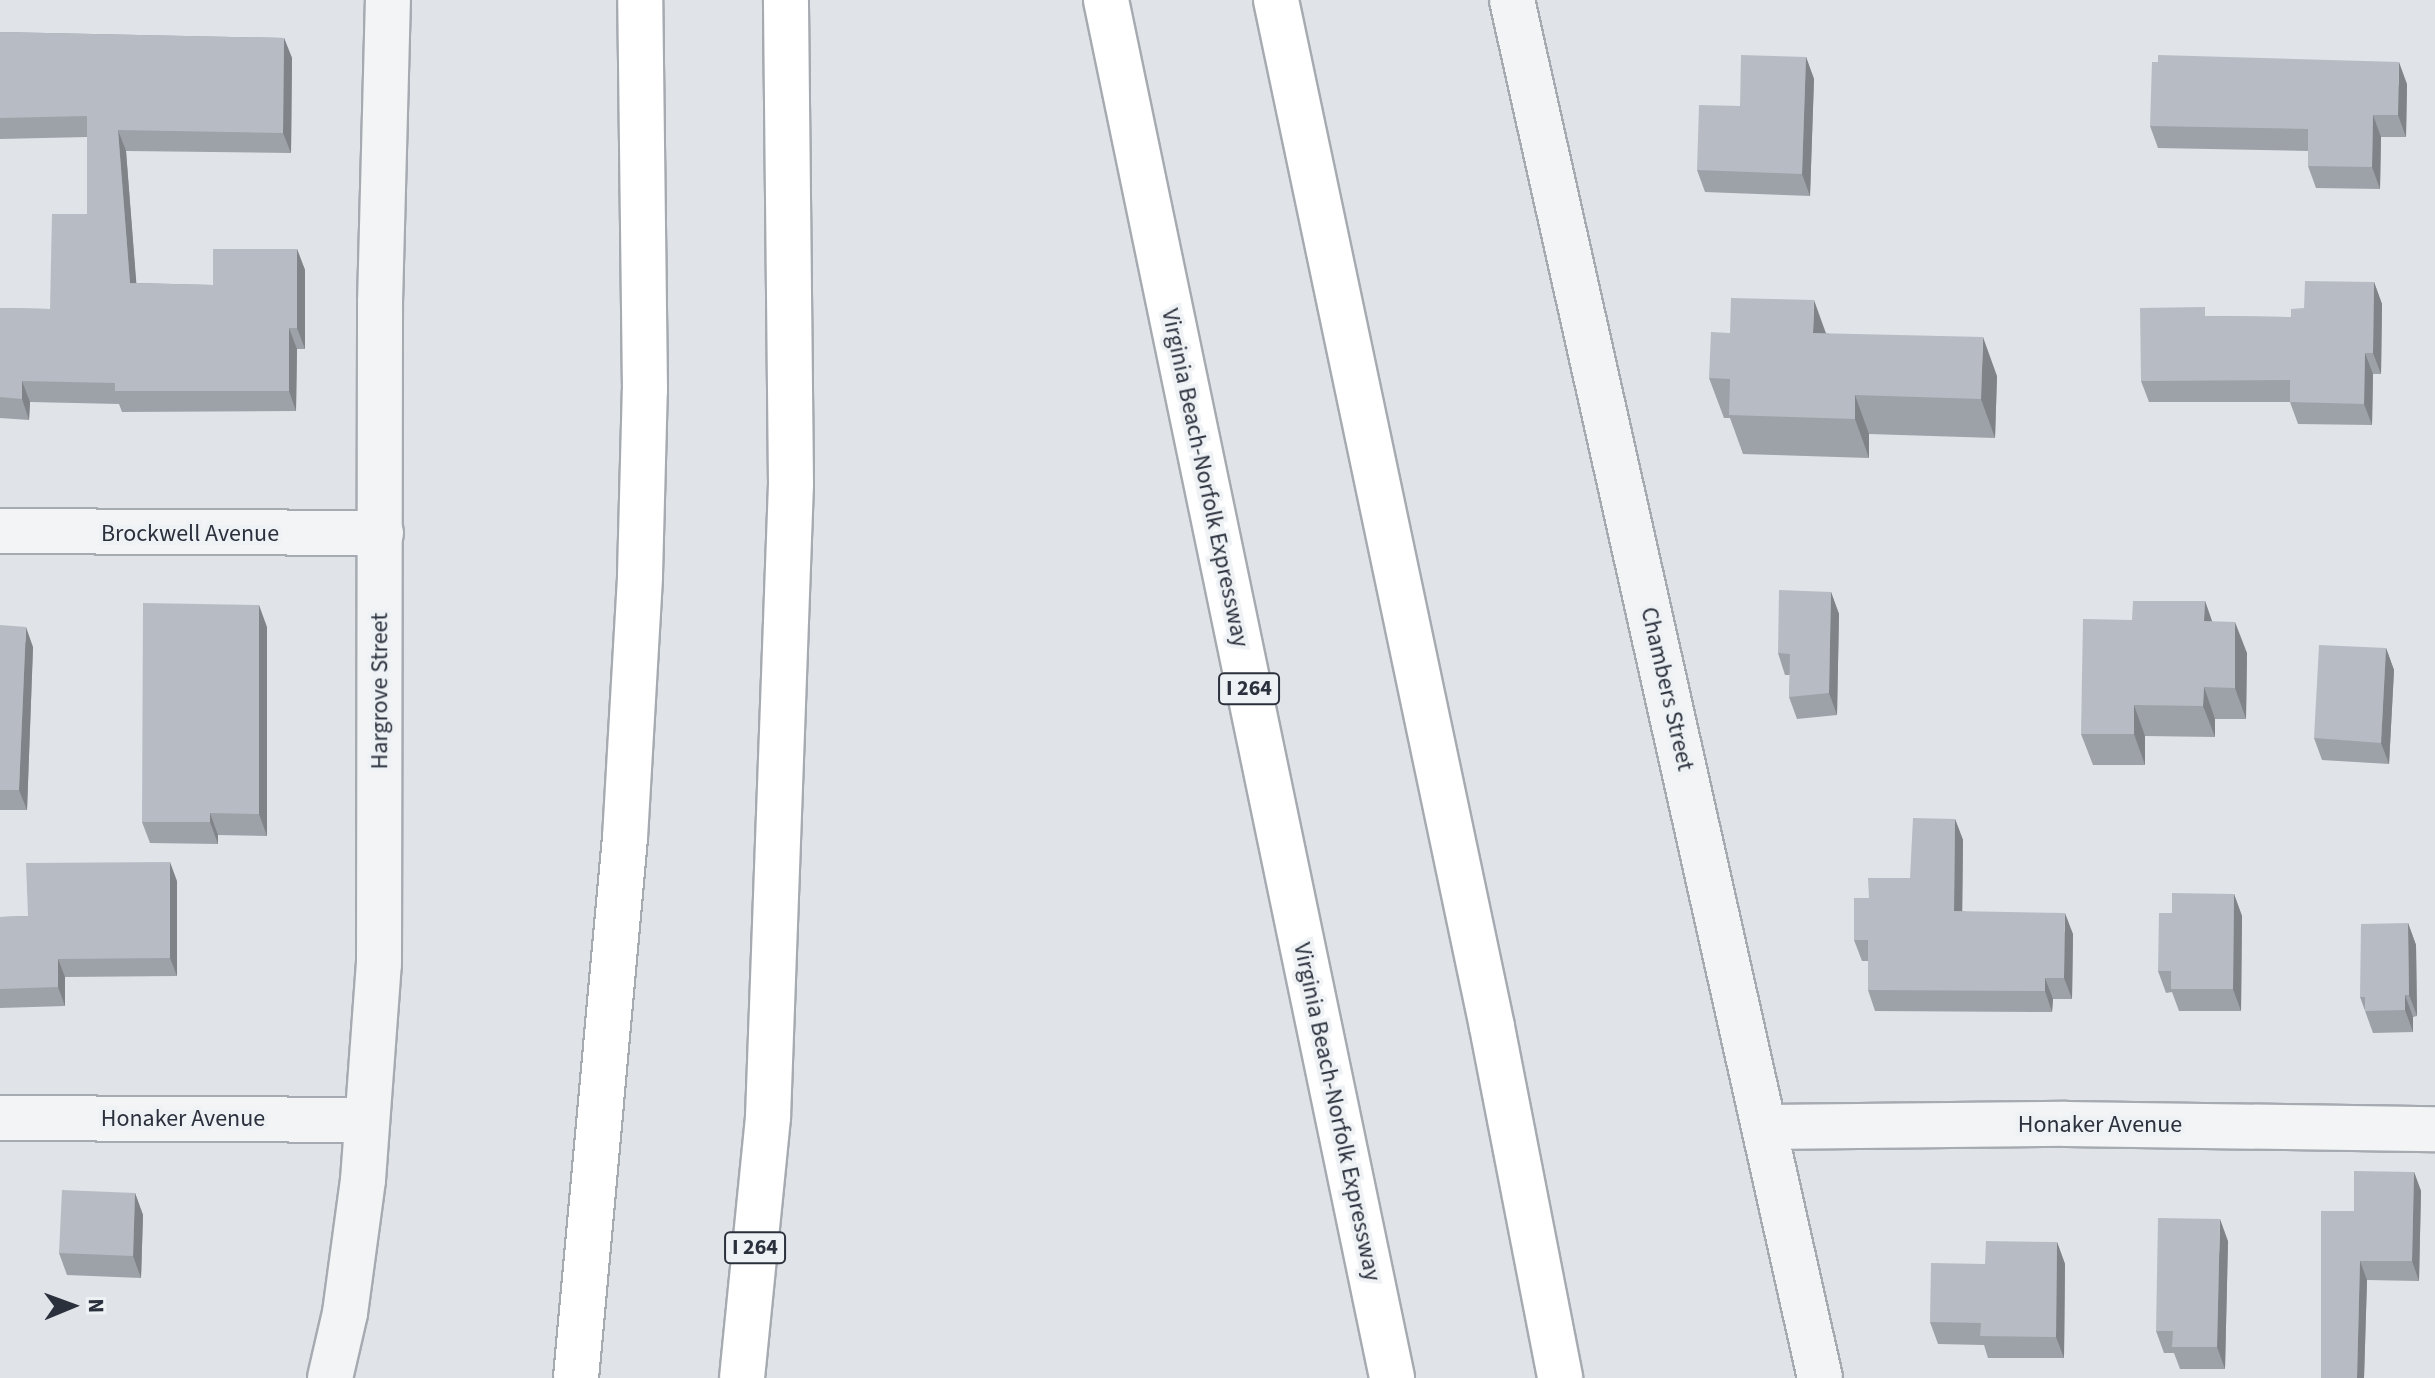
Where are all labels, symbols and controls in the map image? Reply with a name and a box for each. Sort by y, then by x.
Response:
street label: Virginia Beach-Norfolk Expressway [1155,306,1255,650]
street label: Brockwell Avenue [101,520,279,548]
street label: Chambers Street [1634,604,1700,774]
street label: Hargrove Street [366,613,394,769]
road number: I 264 [1217,671,1281,707]
street label: Virginia Beach-Norfolk Expressway [1287,940,1387,1284]
street label: Honaker Avenue [101,1105,265,1133]
street label: Honaker Avenue [2018,1111,2182,1139]
road number: I 264 [723,1230,787,1266]
north arrow [32,1266,112,1346]
text: N [80,1298,112,1313]

